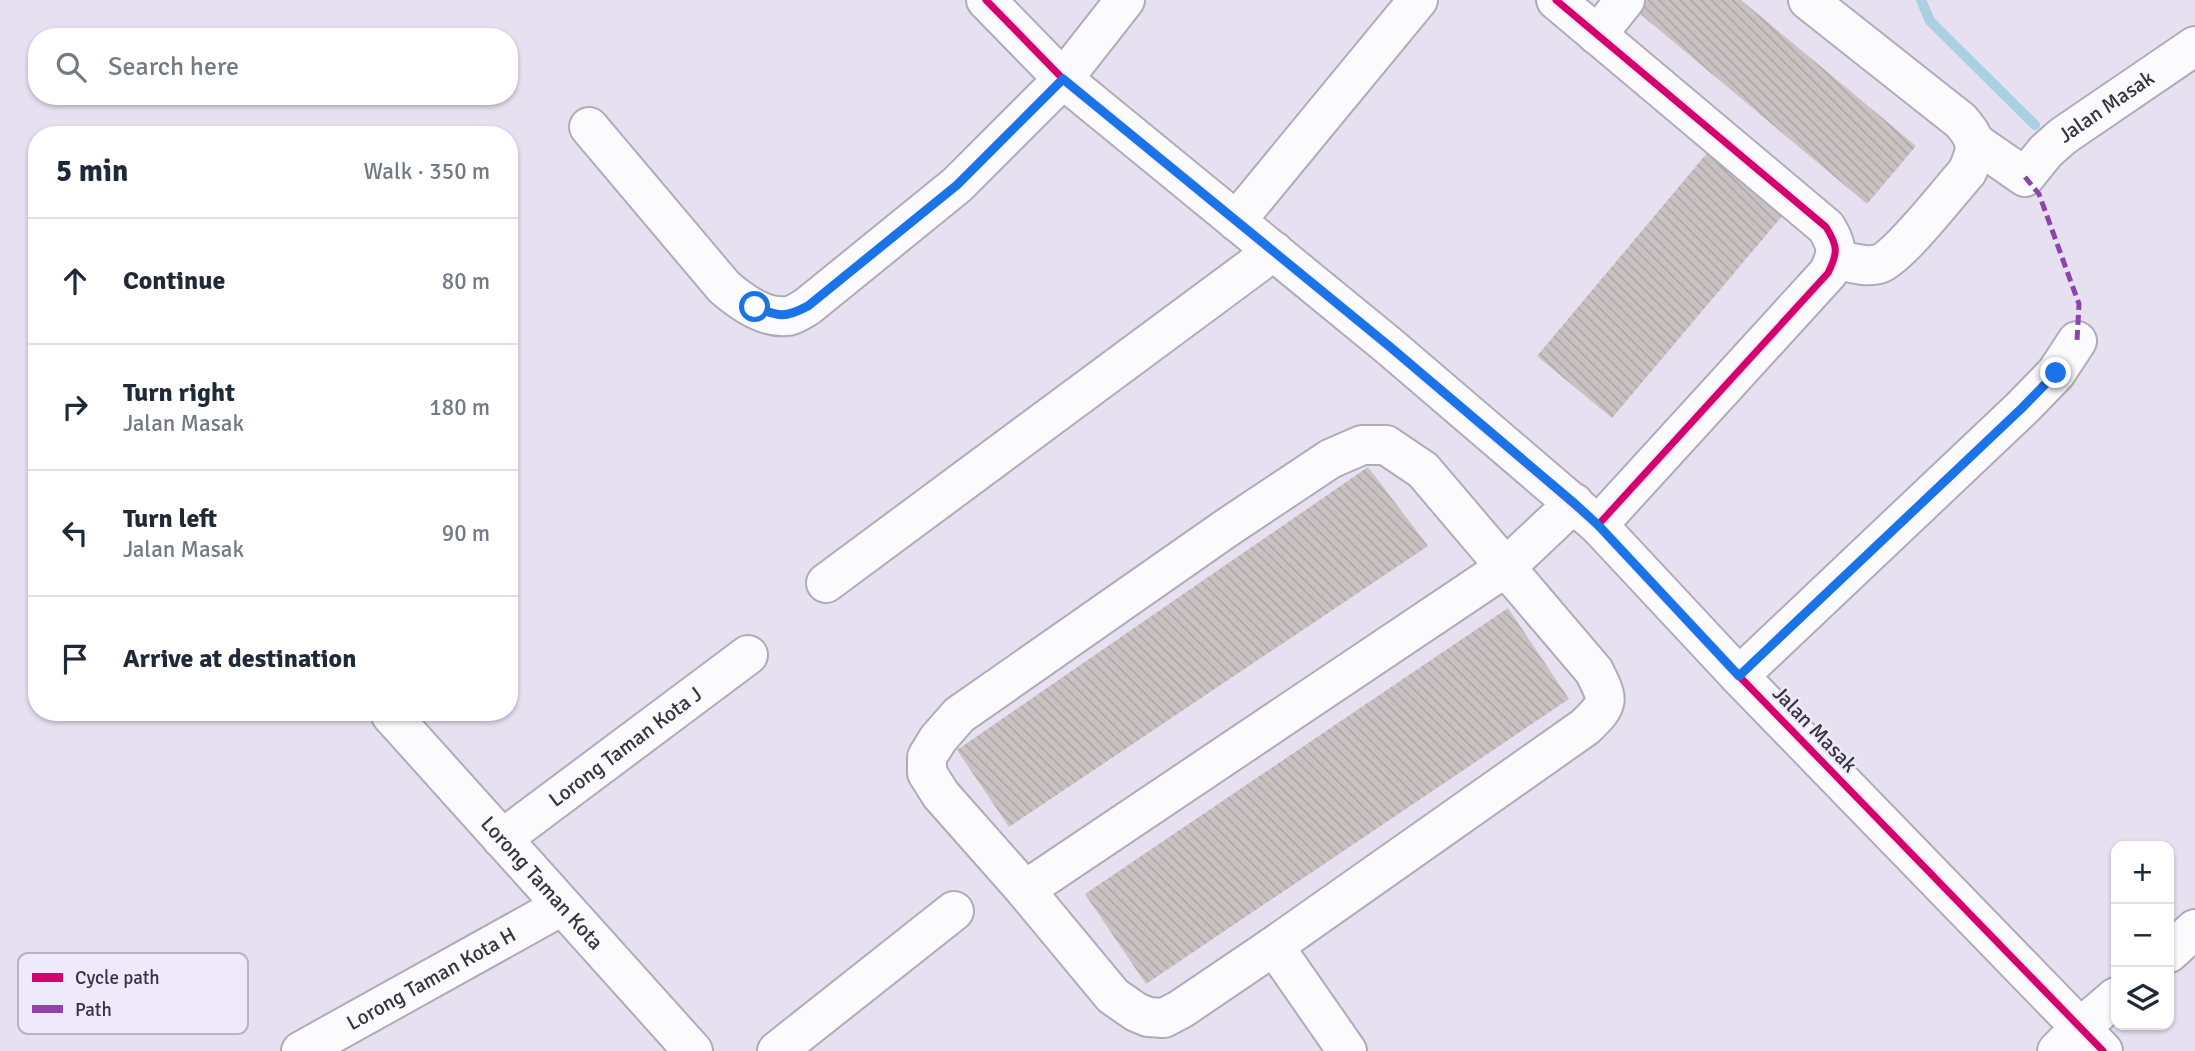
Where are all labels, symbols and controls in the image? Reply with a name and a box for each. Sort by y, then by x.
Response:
search box [28,28,518,105]
icon: search [52,48,90,86]
text: Search here [108,51,239,83]
street label: Jalan Masak [2053,64,2160,148]
text: 5 min [56,153,128,190]
text: Walk · 350 m [364,157,490,186]
icon: ahead [56,262,94,300]
text: Continue [123,265,225,297]
text: 80 m [442,267,490,296]
route start [739,291,770,322]
route end [2040,357,2071,388]
text: Turn right [123,377,235,409]
icon: right [56,388,94,426]
text: 180 m [429,393,490,422]
text: Jalan Masak [123,409,244,438]
text: Turn left [123,503,217,535]
icon: left [56,514,94,552]
text: 90 m [442,519,490,548]
text: Jalan Masak [123,535,244,564]
icon: arrive [56,640,94,678]
text: Arrive at destination [123,643,356,675]
street label: Jalan Masak [1767,680,1863,778]
street label: Lorong Taman Kota J [544,681,707,812]
street label: Lorong Taman Kota [475,811,609,955]
map controls [2111,841,2174,1030]
button: + [2111,841,2174,904]
button: − [2111,904,2174,967]
street label: Lorong Taman Kota H [342,921,520,1036]
legend [18,953,248,1034]
text: Cycle path [75,966,160,990]
button: layers [2111,967,2174,1030]
text: Path [75,998,112,1022]

